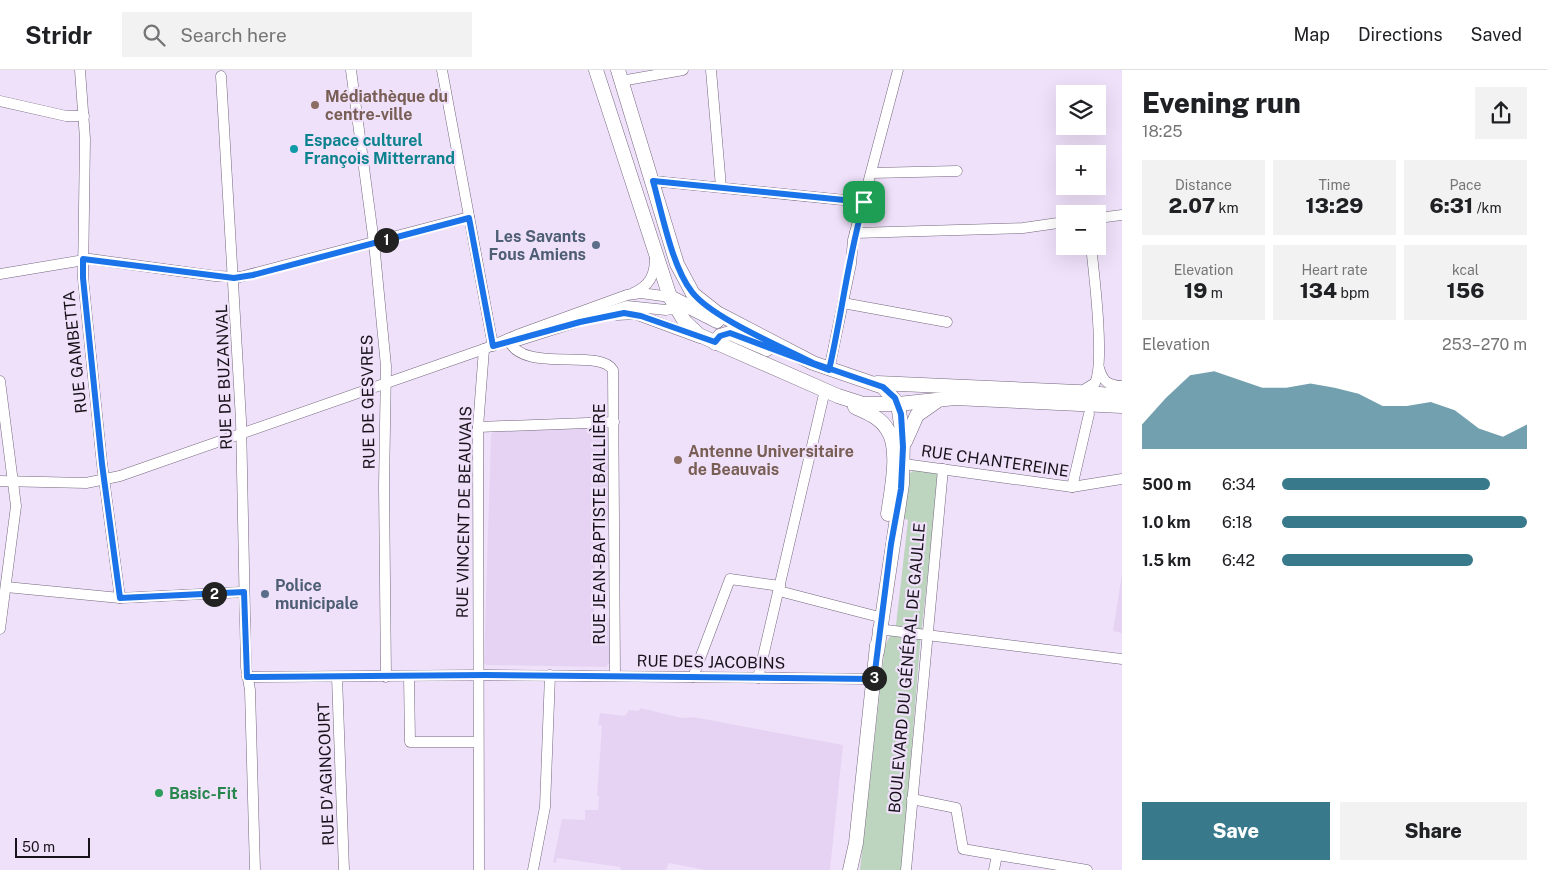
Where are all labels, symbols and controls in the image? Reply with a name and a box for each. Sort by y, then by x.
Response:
search box [122,12,472,57]
text: Stridr [25,21,92,49]
icon: search [140,21,168,49]
text: Search here [180,24,287,46]
text: Map [1293,24,1330,45]
text: Directions [1358,24,1443,45]
text: Saved [1471,24,1522,45]
map controls [1056,85,1106,255]
button: layers [1056,85,1106,135]
text: Evening run [1142,86,1301,119]
place label: Médiathèque du centre-ville [325,87,448,124]
button: share [1475,87,1527,139]
marker: Médiathèque du centre-ville [309,99,321,111]
text: 18:25 [1142,122,1183,141]
place label: Espace culturel François Mitterrand [304,131,455,168]
marker: Espace culturel François Mitterrand [288,143,300,155]
button: + [1056,145,1106,195]
text: Distance [1175,177,1232,193]
text: Time [1319,177,1350,193]
text: Pace [1449,177,1482,193]
pin [843,181,885,223]
icon: arrive [850,188,878,216]
text: 2.07 [1168,193,1215,218]
text: 13:29 [1306,193,1363,218]
text: 6:31 [1429,193,1473,218]
text: km [1215,200,1239,216]
text: /km [1473,200,1502,216]
button: − [1056,205,1106,255]
place label: Les Savants Fous Amiens [489,227,586,264]
pin: 1 [374,228,398,252]
text: 1 [384,232,390,248]
marker: Les Savants Fous Amiens [590,239,602,251]
text: Elevation [1174,262,1233,278]
text: Heart rate [1301,262,1368,278]
text: kcal [1452,262,1479,278]
text: 19 [1184,278,1207,303]
text: 134 [1300,278,1337,303]
text: 156 [1447,278,1484,303]
text: m [1207,285,1223,301]
text: bpm [1337,285,1369,301]
street label: RUE GAMBETTA [59,290,91,414]
street label: RUE DE BUZANVAL [212,304,236,450]
street label: RUE DE GESVRES [357,334,379,470]
text: Elevation [1142,335,1210,354]
text: 253–270 m [1442,335,1527,354]
street label: RUE JEAN-BAPTISTE BAILLIÈRE [589,403,609,645]
street label: RUE VINCENT DE BEAUVAIS [453,406,475,618]
street label: RUE CHANTEREINE [920,441,1070,481]
place label: Antenne Universitaire de Beauvais [688,442,854,479]
marker: Antenne Universitaire de Beauvais [672,454,684,466]
text: 500 m [1142,475,1191,494]
text: 6:34 [1222,475,1256,494]
text: 1.0 km [1142,513,1191,532]
text: 6:18 [1222,513,1252,532]
street label: BOULEVARD DU GÉNÉRAL DE GAULLE [884,522,929,814]
text: 1.5 km [1142,551,1191,570]
text: 6:42 [1222,551,1255,570]
place label: Police municipale [275,576,358,613]
pin: 2 [202,582,226,606]
text: 2 [210,586,219,602]
marker: Police municipale [259,588,271,600]
street label: RUE DES JACOBINS [637,651,785,673]
pin: 3 [862,666,886,690]
text: 3 [870,670,879,686]
street label: RUE D'AGINCOURT [314,701,338,846]
place label: Basic-Fit [169,784,238,803]
marker: Basic-Fit [153,787,165,799]
button: Save [1142,802,1330,860]
button: Share [1340,802,1527,860]
scale bar [15,835,90,858]
text: 50 m [22,839,55,855]

